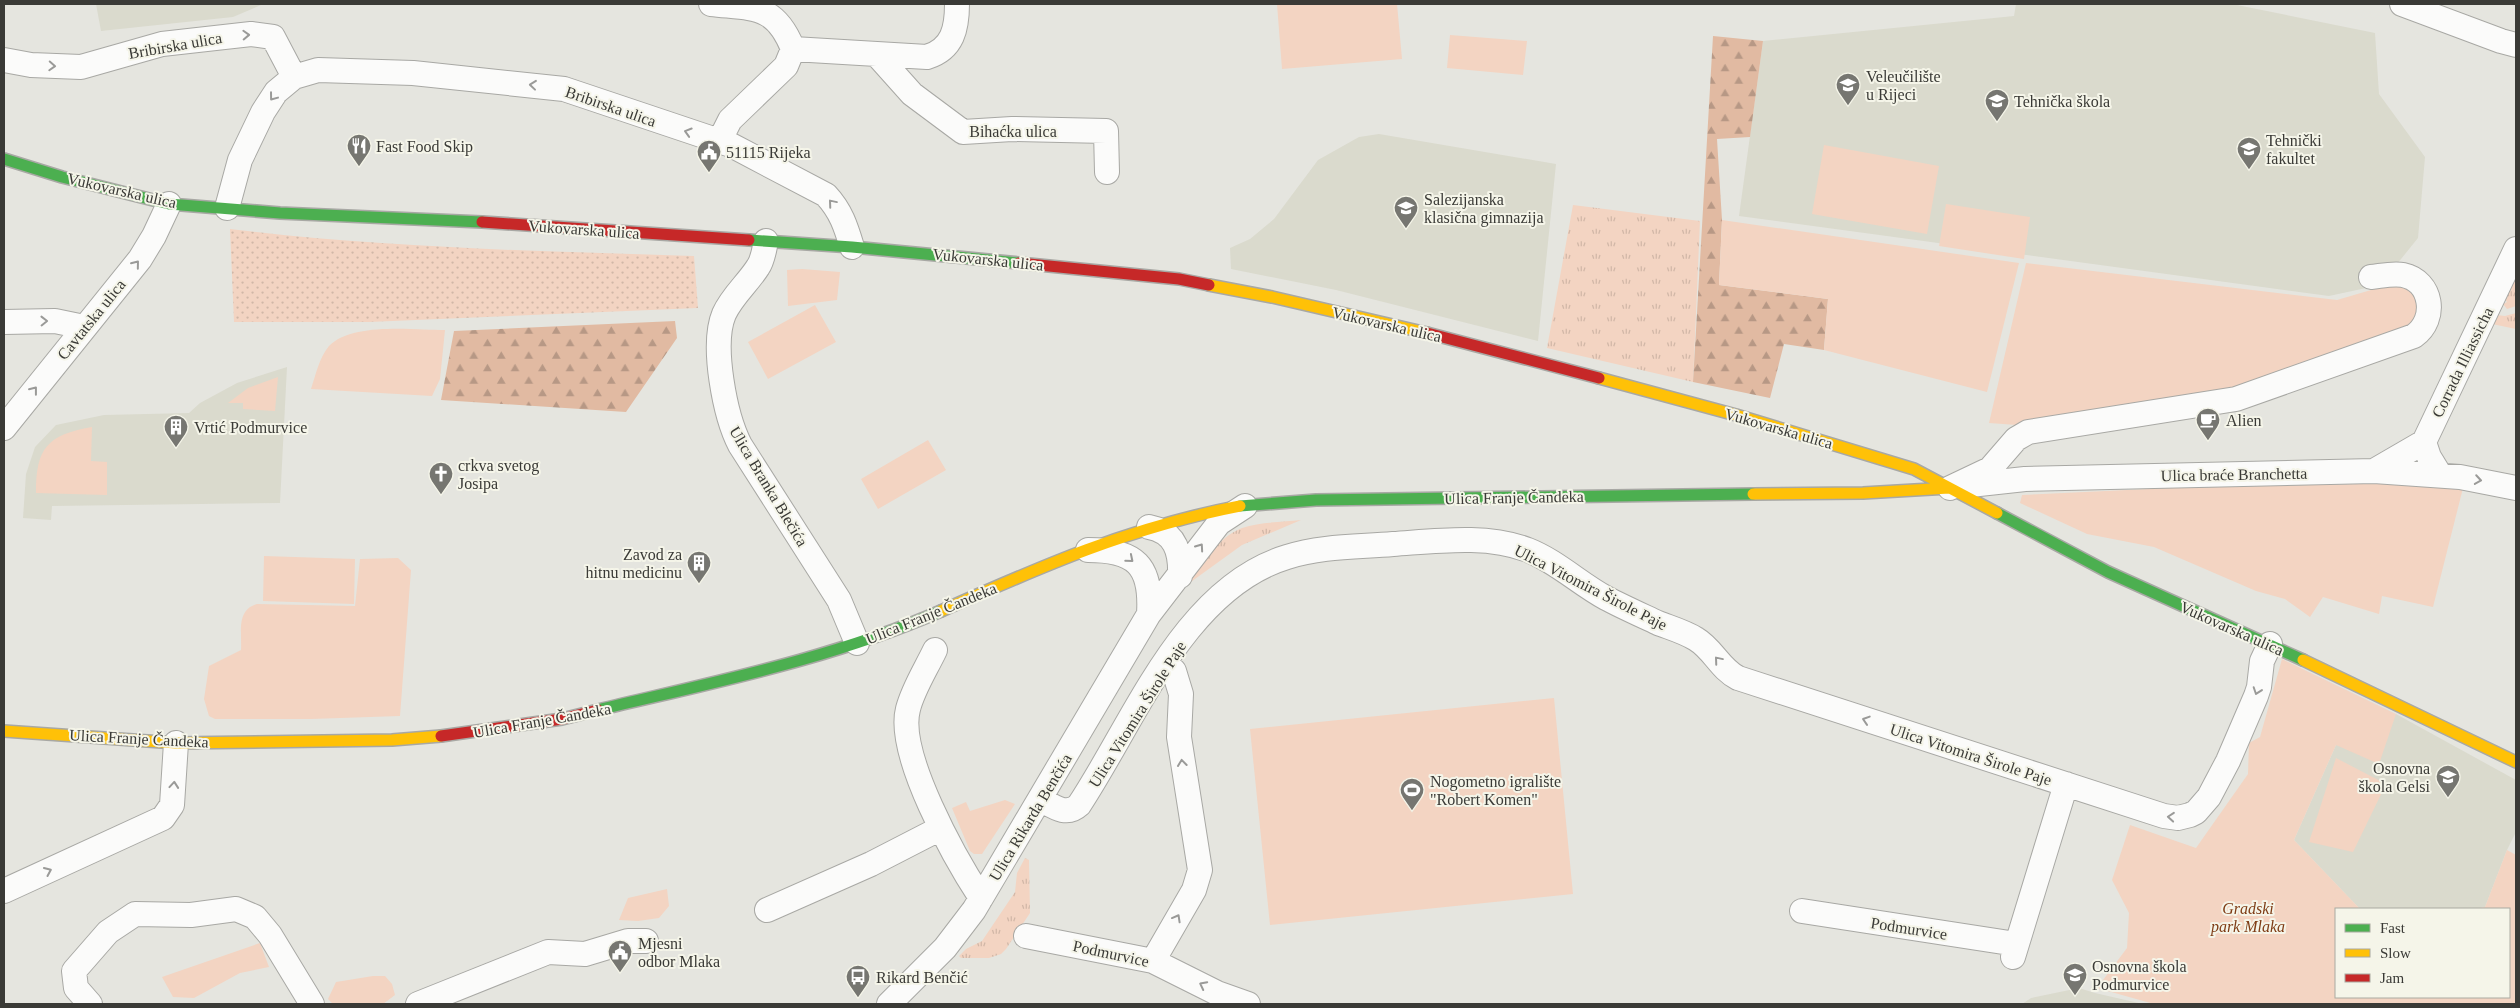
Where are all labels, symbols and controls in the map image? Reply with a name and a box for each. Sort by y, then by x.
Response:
street label: Bribirska ulica [127,29,223,62]
one-way arrow [242,29,250,40]
one-way arrow [48,61,56,72]
place label: Veleučilište u Rijeci [1866,68,1941,104]
school or university icon: Veleučilište u Rijeci [1835,72,1861,106]
one-way arrow [528,80,536,91]
street label: Bribirska ulica [563,83,658,130]
school or university icon: Tehnička škola [1984,88,2010,122]
one-way arrow [270,91,279,101]
place label: Tehnička škola [2014,93,2110,110]
street label: Bihaćka ulica [969,123,1057,140]
one-way arrow [684,127,692,137]
place label: Tehnički fakultet [2266,132,2322,167]
restaurant icon: Fast Food Skip [346,133,372,167]
school or university icon: Tehnički fakultet [2236,136,2262,170]
place label: Fast Food Skip [376,138,473,156]
public building icon: 51115 Rijeka [696,139,722,173]
place label: 51115 Rijeka [726,144,811,162]
street label: Vukovarska ulica [66,170,178,211]
place label: Salezijanska klasična gimnazija [1424,191,1544,227]
school or university icon: Salezijanska klasična gimnazija [1393,195,1419,229]
one-way arrow [829,199,838,208]
street label: Vukovarska ulica [528,217,640,242]
street label: Vukovarska ulica [932,245,1044,274]
one-way arrow [131,261,139,270]
street label: Cavtatska ulica [54,276,129,363]
street label: Vukovarska ulica [1331,304,1443,345]
street label: Corrada Illiassicha [2428,304,2496,420]
one-way arrow [40,316,48,326]
one-way arrow [28,387,36,396]
street label: Vukovarska ulica [1723,405,1835,452]
cafe icon: Alien [2195,407,2221,441]
place label: Alien [2226,412,2262,429]
building icon: Vrtić Podmurvice [163,414,189,448]
place label: Vrtić Podmurvice [194,419,307,436]
street label: Ulica Branka Blečića [726,423,811,549]
place label: crkva svetog Josipa [458,457,539,493]
church icon: crkva svetog Josipa [428,461,454,495]
street label: Ulica braće Branchetta [2161,465,2307,484]
one-way arrow [2474,474,2483,484]
street label: Ulica Franje Čandeka [1444,487,1584,508]
street label: Ulica Vitomira Širole Paje [1511,541,1670,634]
one-way arrow [1194,543,1203,553]
place label: Zavod za hitnu medicinu [586,546,682,581]
building icon: Zavod za hitnu medicinu [686,550,712,584]
one-way arrow [1125,553,1134,562]
street label: Ulica Franje Čandeka [863,579,999,648]
street label: Vukovarska ulica [2177,598,2286,659]
street label: Ulica Vitomira Širole Paje [1085,638,1190,791]
one-way arrow [1714,657,1723,666]
one-way arrow [2253,686,2263,695]
street label: Ulica Franje Čandeka [472,699,612,742]
one-way arrow [1863,716,1871,726]
street label: Ulica Vitomira Širole Paje [1888,719,2054,790]
street label: Ulica Franje Čandeka [69,725,209,752]
street label: Ulica Rikarda Benčića [986,751,1075,884]
one-way arrow [1177,759,1188,767]
place label: Osnovna škola Gelsi [2358,760,2431,795]
school or university icon: Osnovna škola Gelsi [2435,764,2461,798]
place label: Nogometno igralište "Robert Komen" [1430,773,1561,808]
sports icon: Nogometno igralište "Robert Komen" [1399,777,1425,811]
one-way arrow [168,781,179,789]
one-way arrow [2167,811,2175,822]
one-way arrow [43,867,52,877]
park label: Gradski park Mlaka [2210,900,2285,936]
legend [2335,908,2510,998]
street label: Podmurvice [1869,914,1948,943]
one-way arrow [1171,915,1181,924]
text: Fast [2380,920,2406,936]
place label: Mjesni odbor Mlaka [638,935,720,970]
street label: Podmurvice [1071,937,1150,970]
public building icon: Mjesni odbor Mlaka [607,939,633,973]
text: Slow [2380,945,2411,961]
place label: Osnovna škola Podmurvice [2092,958,2187,993]
school or university icon: Osnovna škola Podmurvice [2062,962,2088,996]
bus stop icon: Rikard Benčić [845,964,871,998]
place label: Rikard Benčić [876,969,968,986]
text: Jam [2380,970,2404,986]
one-way arrow [1199,981,1208,992]

